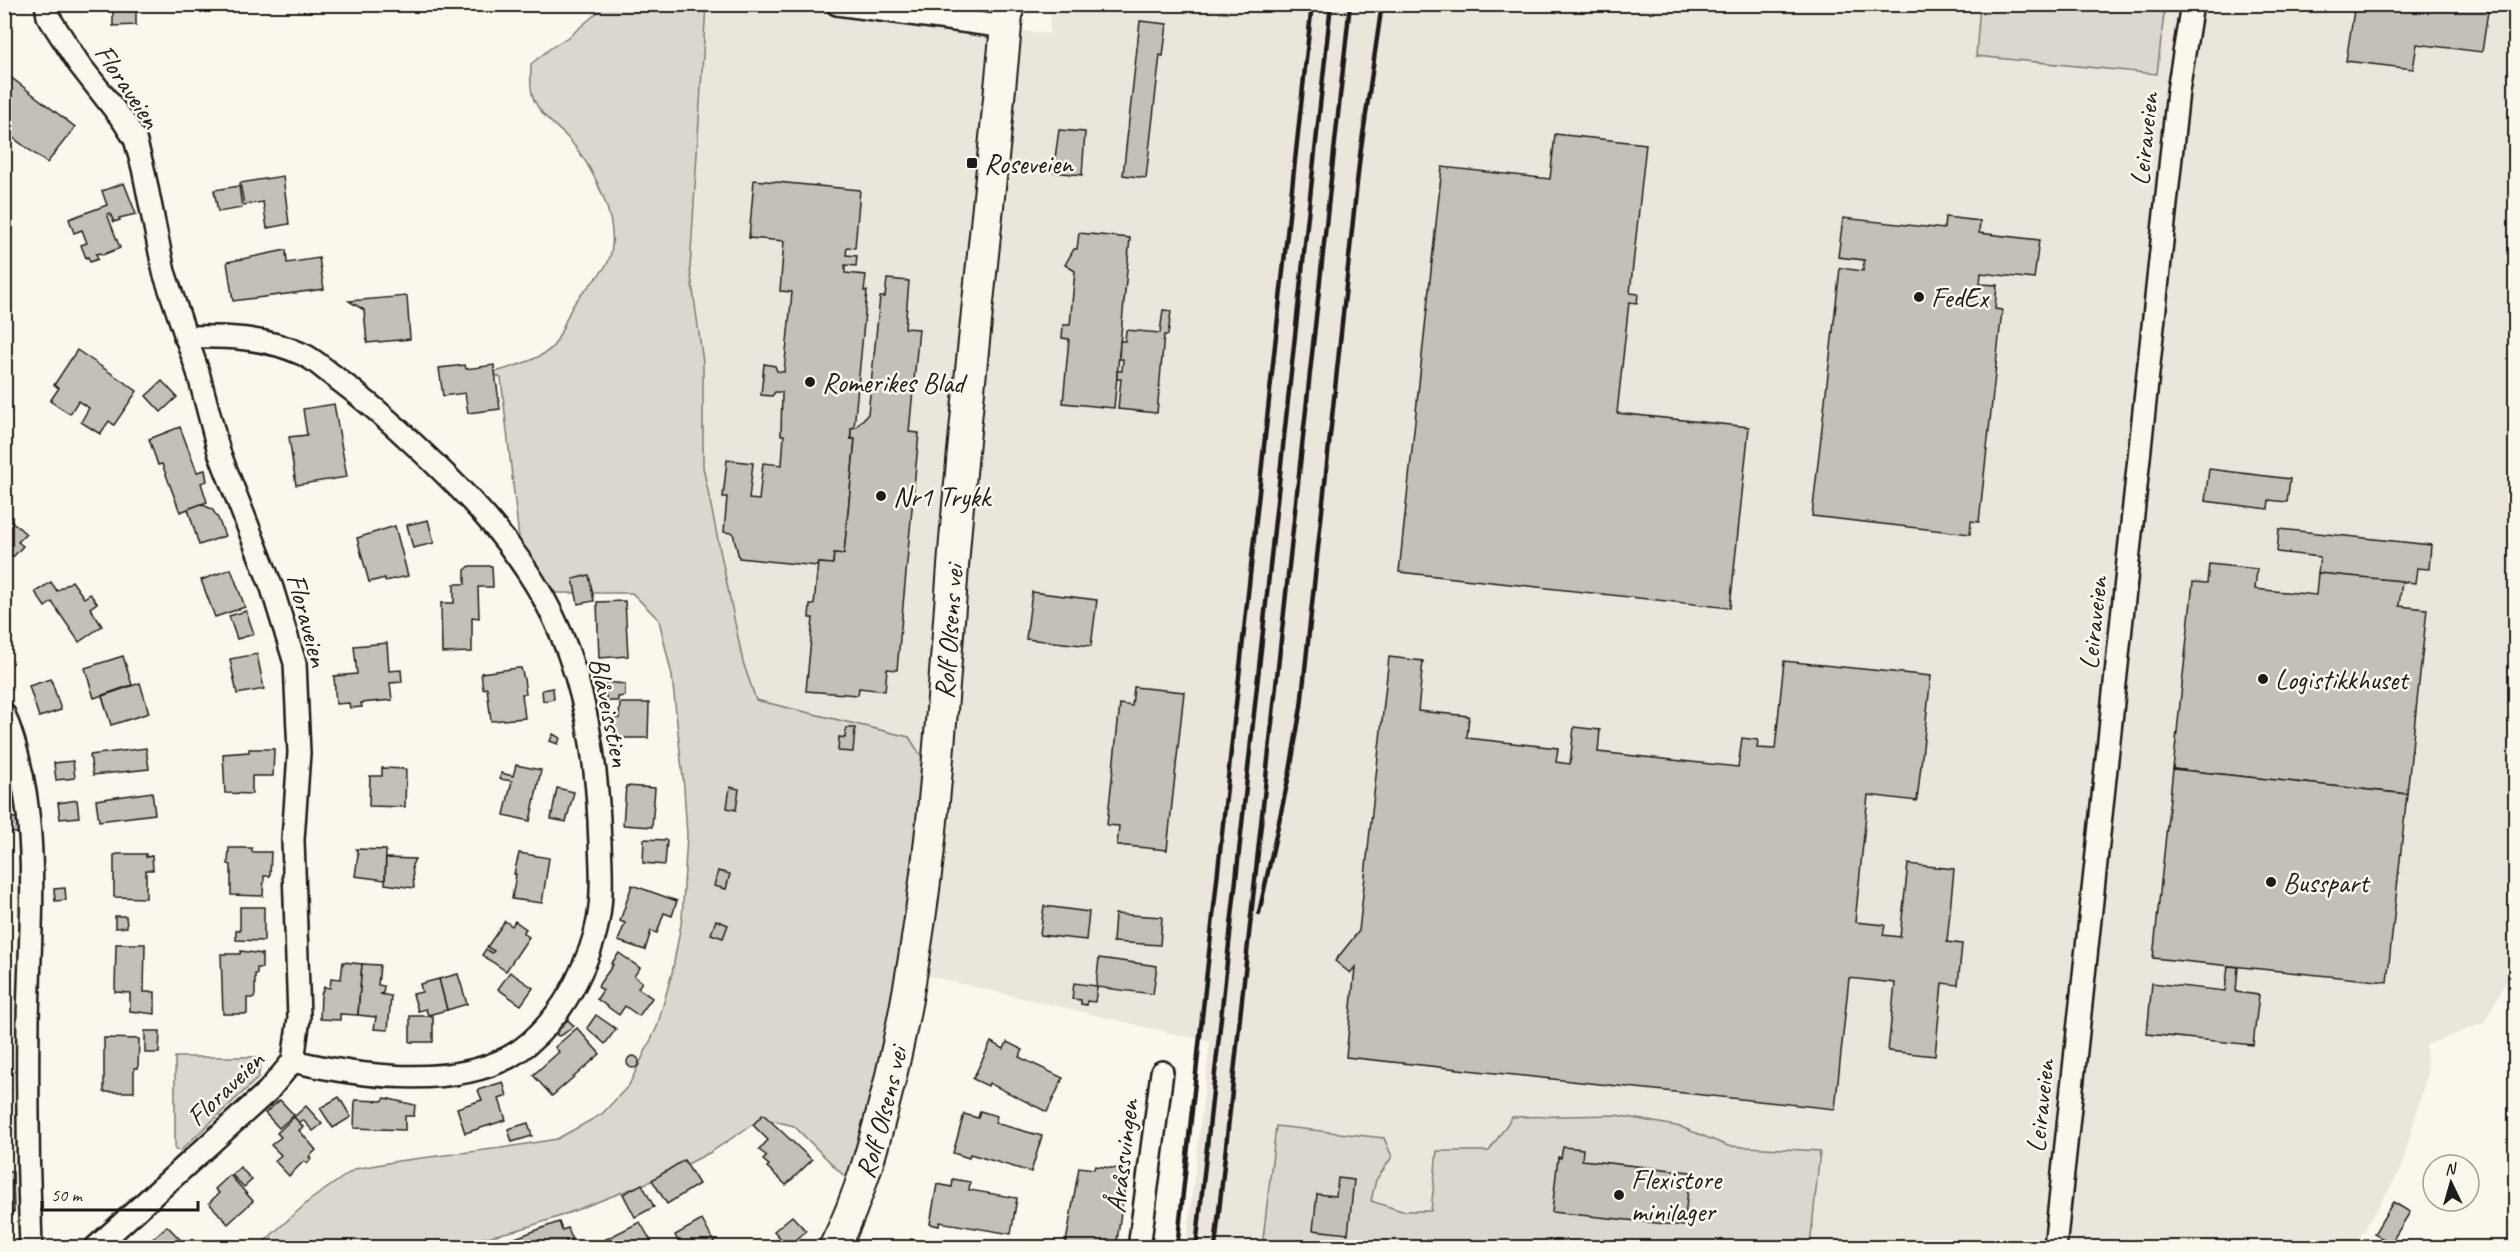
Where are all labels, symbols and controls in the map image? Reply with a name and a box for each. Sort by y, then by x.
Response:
street label: Floraveien [87,37,170,136]
street label: Leiraveien [2122,89,2166,187]
place label: Roseveien [984,146,1074,181]
marker: Roseveien [965,156,979,170]
place label: FedEx [1931,280,1990,315]
marker: FedEx [1912,290,1926,304]
place label: Romerikes Blad [822,365,968,400]
marker: Romerikes Blad [803,375,817,389]
place label: Nr1 Trykk [893,479,993,514]
marker: Nr1 Trykk [874,489,888,503]
street label: Rolf Olsens vei [926,560,971,700]
street label: Floraveien [279,570,337,672]
street label: Leiraveien [2071,573,2115,671]
street label: Blåveisstien [581,654,639,770]
place label: Logistikkhuset [2275,662,2410,697]
marker: Logistikkhuset [2256,672,2270,686]
place label: Busspart [2283,865,2371,900]
marker: Busspart [2264,875,2278,889]
street label: Rolf Olsens vei [847,1040,915,1182]
street label: Floraveien [179,1042,272,1133]
street label: Leiraveien [2018,1056,2062,1154]
street label: Åråssvingen [1098,1096,1146,1215]
north arrow [2421,1153,2481,1213]
text: N [2444,1158,2459,1179]
place label: Flexistore minilager [1631,1162,1723,1229]
scale bar [42,1174,198,1212]
text: 50 m [51,1184,84,1206]
marker: Flexistore minilager [1612,1188,1626,1202]

